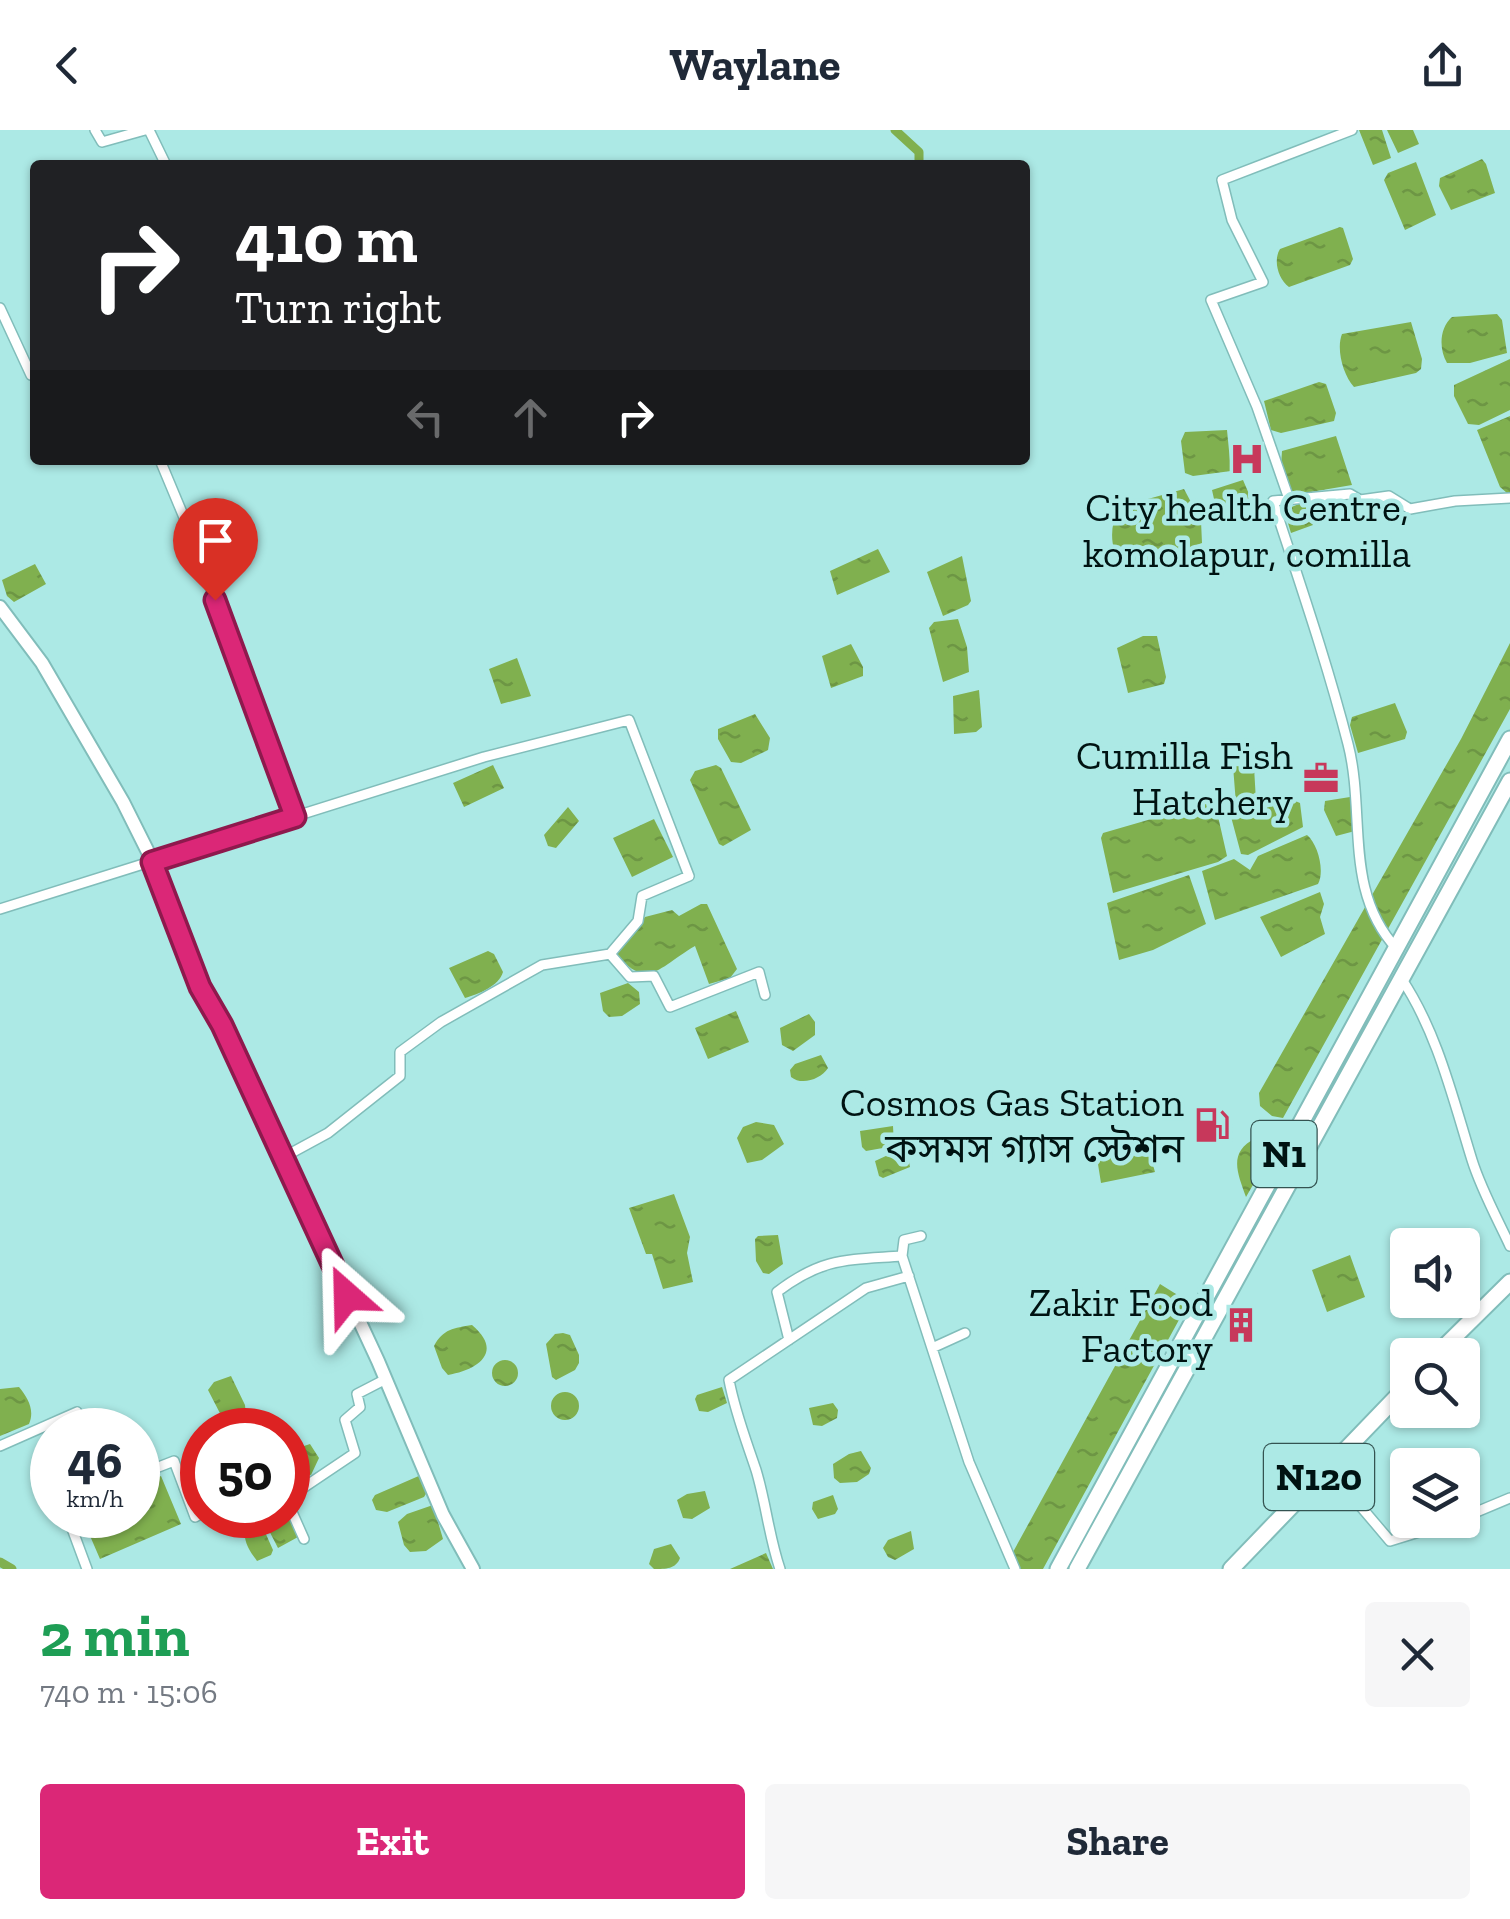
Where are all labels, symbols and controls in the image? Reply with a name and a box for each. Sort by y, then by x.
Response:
icon: back [40,38,95,93]
text: Waylane [669,38,841,92]
icon: share [1415,38,1470,93]
text: 410 m [235,196,418,280]
icon: right [70,200,200,330]
text: Turn right [235,281,441,335]
icon: left [398,390,453,445]
icon: ahead [503,390,558,445]
icon: right [608,390,663,445]
hospital icon: City health Centre, komolapur, comilla [1228,440,1266,478]
place label: City health Centre, komolapur, comilla [1083,483,1411,577]
pin [173,498,258,601]
icon: arrive [188,513,243,568]
place label: Cumilla Fish Hatchery [1076,731,1294,825]
office icon: Cumilla Fish Hatchery [1302,759,1340,797]
place label: Cosmos Gas Station কসমস গ্যাস স্টেশন [840,1078,1185,1172]
fuel station icon: Cosmos Gas Station কসমস গ্যাস স্টেশন [1193,1106,1231,1144]
road number: N1 [1252,1121,1316,1187]
map controls [1390,1228,1480,1538]
button: sound [1390,1228,1480,1318]
position arrow [295,1244,399,1348]
place label: Zakir Food Factory [1029,1278,1214,1372]
building icon: Zakir Food Factory [1222,1306,1260,1344]
button: search [1390,1338,1480,1428]
speed limit sign: 50 [180,1408,310,1538]
text: 46 [67,1431,123,1491]
road number: N120 [1264,1444,1374,1510]
button: layers [1390,1448,1480,1538]
text: km/h [66,1483,124,1513]
text: 2 min [40,1599,190,1671]
button: close [1365,1602,1470,1707]
text: 740 m · 15:06 [40,1673,218,1711]
button: Exit [40,1784,745,1899]
button: Share [765,1784,1470,1899]

